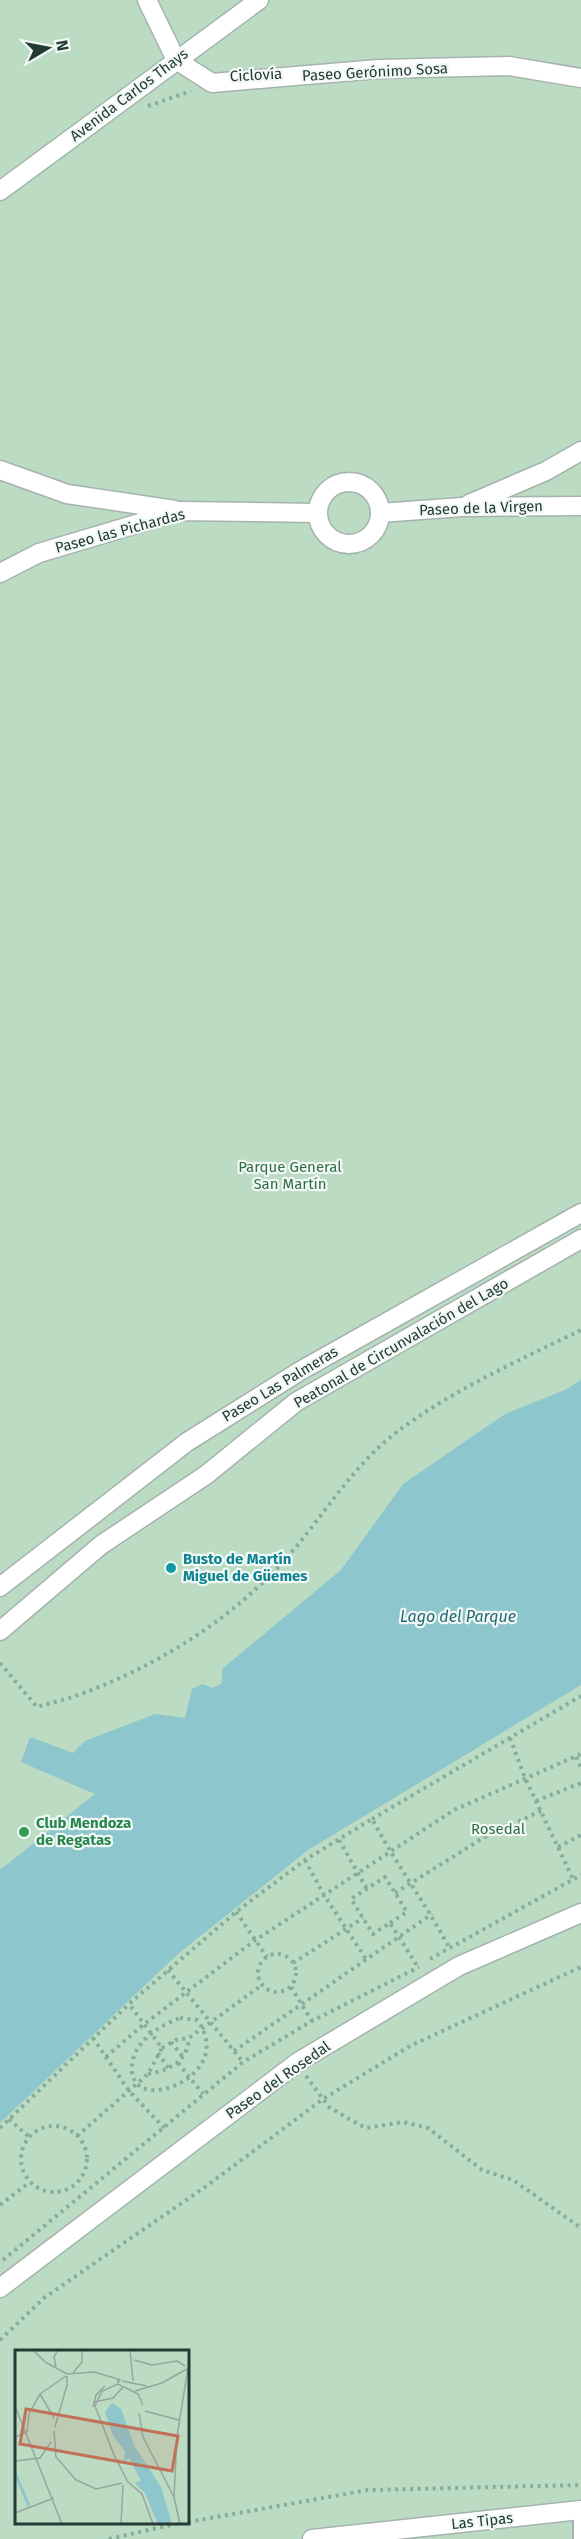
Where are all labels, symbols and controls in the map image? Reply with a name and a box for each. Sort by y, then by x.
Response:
north arrow [18,18,78,78]
text: N [52,39,73,52]
street label: Avenida Carlos Thays [66,45,192,145]
street label: Paseo Gerónimo Sosa [302,59,448,85]
street label: Ciclovía [229,65,283,85]
street label: Paseo de la Virgen [419,497,543,519]
street label: Paseo las Pichardas [53,505,187,557]
park label: Parque General San Martín [238,1158,342,1193]
street label: Peatonal de Circunvalación del Lago [290,1274,512,1412]
street label: Paseo Las Palmeras [219,1342,341,1426]
place label: Busto de Martín Miguel de Güemes [183,1550,308,1585]
marker: Busto de Martín Miguel de Güemes [164,1561,178,1575]
water label: Lago del Parque [400,1607,516,1626]
place label: Club Mendoza de Regatas [36,1814,131,1849]
park label: Rosedal [471,1820,526,1838]
marker: Club Mendoza de Regatas [17,1825,31,1839]
street label: Paseo del Rosedal [222,2037,334,2123]
inset map [15,2350,189,2524]
street label: Las Tipas [450,2509,514,2533]

